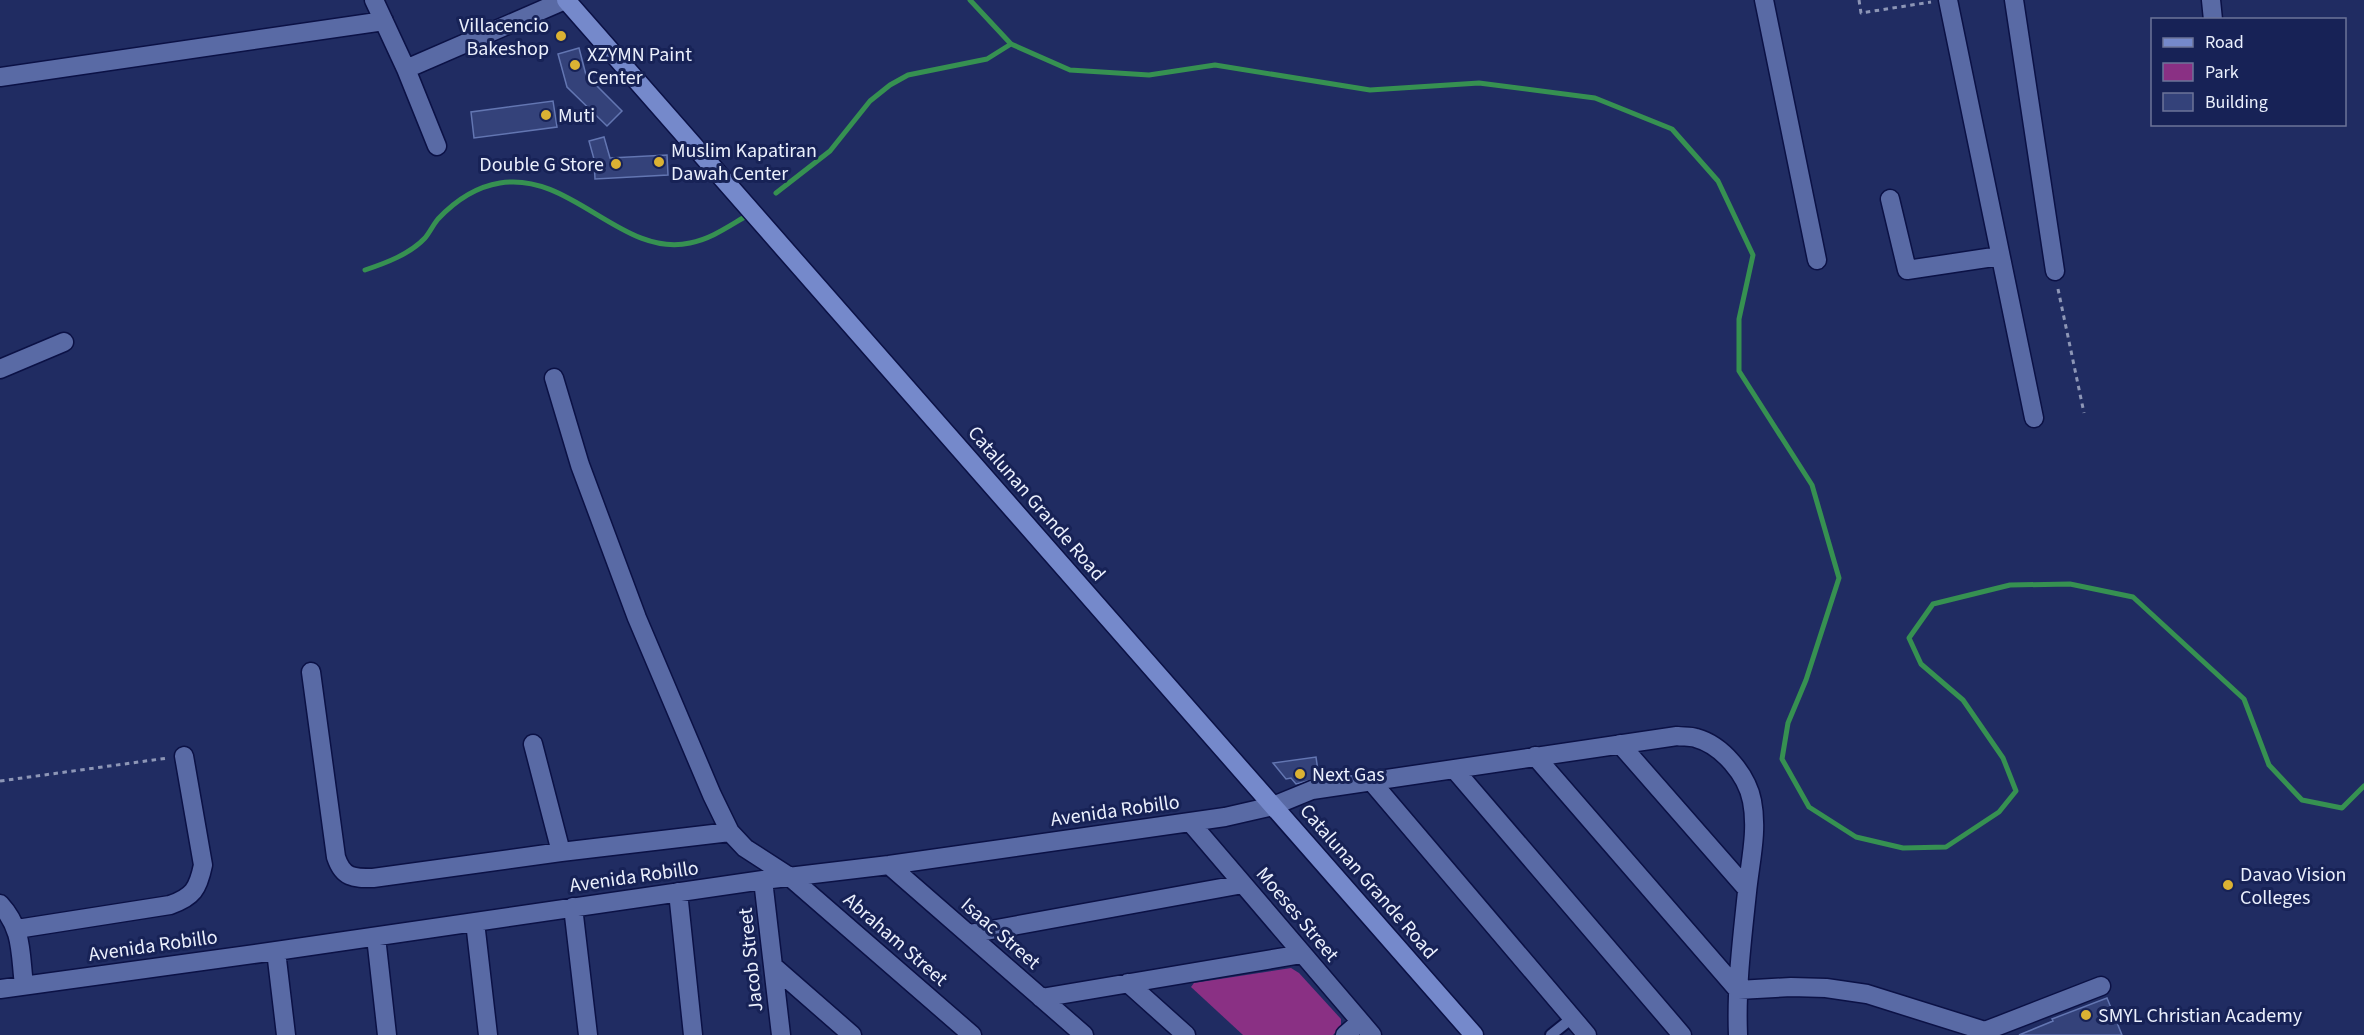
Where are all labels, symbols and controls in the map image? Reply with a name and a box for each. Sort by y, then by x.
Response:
place label: Villacencio Bakeshop [459,12,549,63]
legend [2151,18,2346,126]
marker: Villacencio Bakeshop [554,29,568,43]
text: Road [2205,30,2244,55]
place label: XZYMN Paint Center [587,41,692,92]
marker: XZYMN Paint Center [568,58,582,72]
text: Park [2205,60,2239,85]
text: Building [2205,90,2268,115]
place label: Muti [558,102,595,130]
marker: Muti [539,108,553,122]
place label: Muslim Kapatiran Dawah Center [671,137,817,188]
place label: Double G Store [479,151,604,179]
marker: Muslim Kapatiran Dawah Center [652,155,666,169]
marker: Double G Store [609,157,623,171]
street label: Catalunan Grande Road [961,420,1112,587]
place label: Next Gas [1312,761,1385,789]
marker: Next Gas [1293,767,1307,781]
street label: Avenida Robillo [1049,788,1181,834]
street label: Catalunan Grande Road [1293,798,1444,965]
street label: Avenida Robillo [568,854,700,900]
street label: Moeses Street [1249,861,1345,968]
place label: Davao Vision Colleges [2240,861,2347,912]
marker: Davao Vision Colleges [2221,878,2235,892]
street label: Abraham Street [837,887,954,993]
street label: Isaac Street [955,891,1046,976]
street label: Jacob Street [732,906,770,1013]
street label: Avenida Robillo [87,923,219,969]
place label: SMYL Christian Academy [2098,1002,2303,1030]
marker: SMYL Christian Academy [2079,1008,2093,1022]

